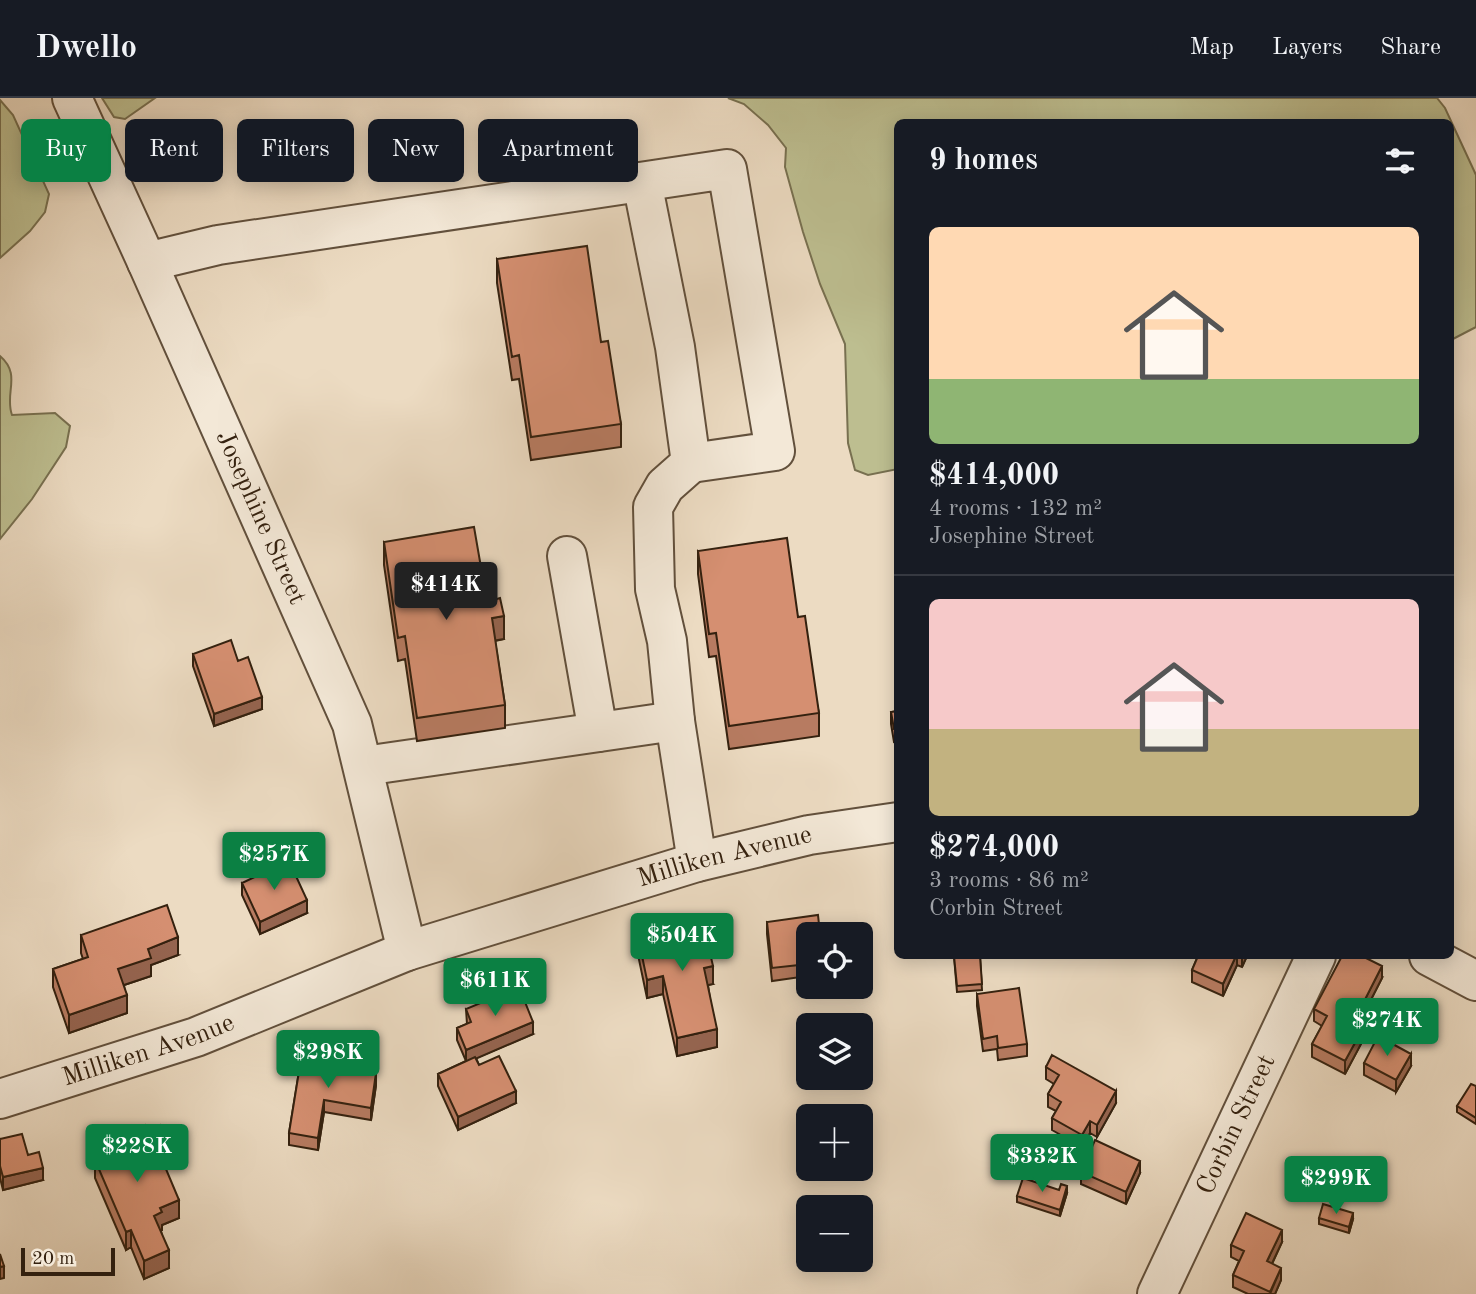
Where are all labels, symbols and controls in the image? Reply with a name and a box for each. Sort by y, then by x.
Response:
text: Dwello [35,32,137,65]
text: Map [1190,36,1234,60]
text: Layers [1272,36,1342,60]
text: Share [1380,36,1441,60]
chip: Buy [21,119,111,182]
chip: Rent [125,119,223,182]
chip: Filters [237,119,354,182]
chip: New [368,119,464,182]
chip: Apartment [478,119,638,182]
icon: filters [1381,142,1419,180]
text: 9 homes [929,146,1038,176]
icon: home [1111,272,1237,398]
street label: Josephine Street [211,427,310,608]
text: $414,000 [929,461,1059,491]
text: 4 rooms · 132 m² [929,497,1102,520]
text: Josephine Street [929,525,1094,548]
pin: $414K [397,562,495,622]
text: $414K [410,573,482,596]
icon: home [1111,644,1237,770]
street label: Milliken Avenue [634,822,815,892]
pin: $257K [225,832,323,892]
text: $274,000 [929,833,1059,863]
text: $257K [238,843,310,866]
text: 3 rooms · 86 m² [929,869,1089,892]
text: Corbin Street [929,897,1063,920]
pin: $504K [633,914,731,973]
map controls [796,922,873,1272]
button: locate [796,922,873,999]
text: $504K [646,924,718,947]
pin: $611K [446,958,544,1018]
text: $611K [459,969,531,992]
pin: $274K [1338,998,1436,1058]
text: $274K [1351,1009,1423,1032]
street label: Milliken Avenue [59,1010,238,1091]
button: layers [796,1013,873,1090]
pin: $298K [279,1030,377,1090]
text: $298K [292,1041,364,1064]
street label: Corbin Street [1193,1051,1281,1199]
button: + [796,1104,873,1181]
pin: $228K [88,1124,186,1184]
pin: $332K [993,1134,1091,1194]
text: $228K [101,1135,173,1158]
text: $332K [1006,1145,1078,1168]
pin: $299K [1287,1156,1385,1216]
text: $299K [1300,1167,1372,1190]
button: − [796,1195,873,1272]
scale bar [21,1245,116,1277]
text: 20 m [32,1250,74,1269]

